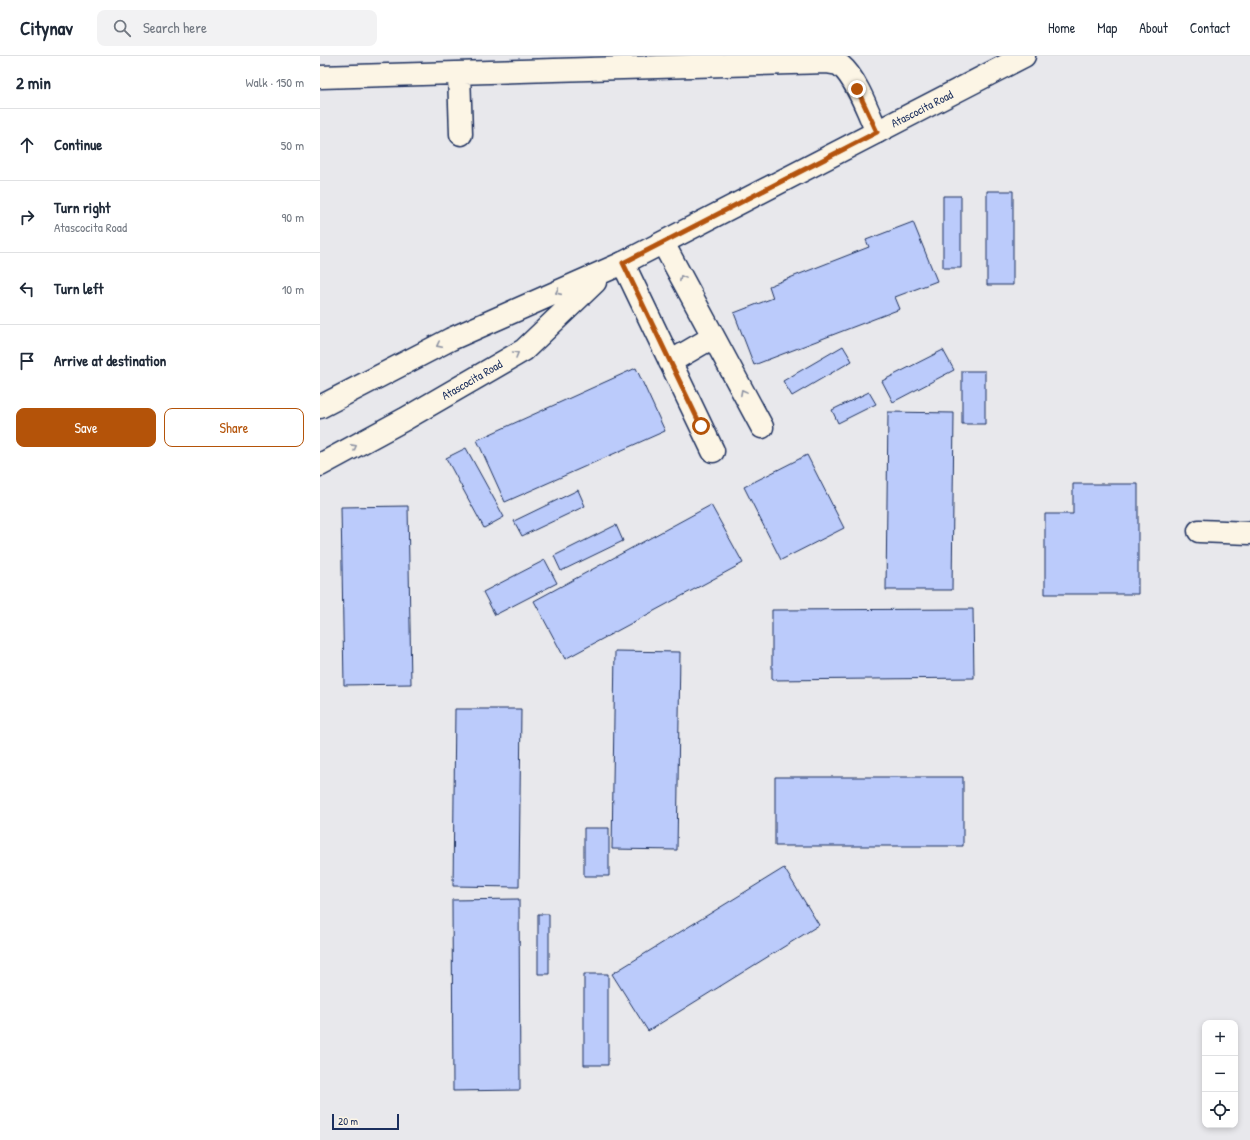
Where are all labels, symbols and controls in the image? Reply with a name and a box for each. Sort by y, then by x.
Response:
search box [97,10,377,46]
text: Citynav [20,15,73,41]
icon: search [111,17,133,39]
text: Search here [143,17,207,38]
text: Home [1048,18,1075,37]
text: Map [1097,18,1117,37]
text: About [1139,18,1168,37]
text: Contact [1190,18,1230,37]
text: 2 min [16,71,51,94]
text: Walk · 150 m [246,73,304,91]
route end [848,80,866,98]
street label: Atascocita Road [888,86,956,131]
icon: ahead [16,134,38,156]
text: Continue [54,134,102,155]
text: 50 m [281,136,304,154]
text: Turn right [54,197,110,218]
icon: right [16,206,38,228]
text: 90 m [282,208,304,226]
text: Atascocita Road [54,218,127,236]
one-way arrow [679,275,686,282]
icon: left [16,278,38,300]
text: Turn left [54,278,104,299]
text: 10 m [282,280,304,298]
one-way arrow [554,288,561,296]
one-way arrow [436,340,443,348]
icon: arrive [16,350,38,372]
text: Arrive at destination [54,350,166,371]
one-way arrow [512,352,519,359]
street label: Atascocita Road [438,355,505,404]
one-way arrow [741,389,748,396]
button: Save [16,408,156,447]
button: Share [164,408,304,447]
route start [692,417,710,435]
one-way arrow [350,444,357,451]
map controls [1202,1020,1238,1128]
button: + [1202,1020,1238,1056]
button: − [1202,1056,1238,1092]
button: locate [1202,1092,1238,1128]
scale bar [332,1112,399,1131]
text: 20 m [338,1114,358,1128]

